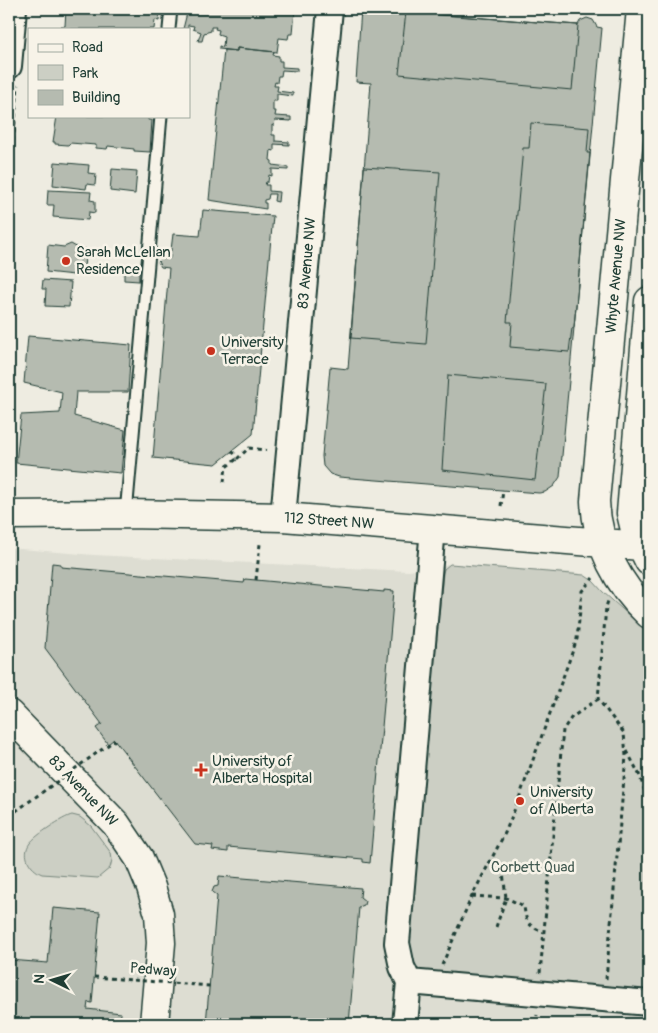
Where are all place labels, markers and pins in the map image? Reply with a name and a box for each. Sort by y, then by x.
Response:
place label: Sarah McLellan Residence [76,243,171,279]
marker: Sarah McLellan Residence [60,255,72,267]
place label: University Terrace [221,333,284,369]
marker: University Terrace [205,345,217,357]
place label: University of Alberta Hospital [212,752,312,788]
marker: University of Alberta Hospital [194,763,208,777]
place label: University of Alberta [530,783,594,819]
marker: University of Alberta [514,795,526,807]

